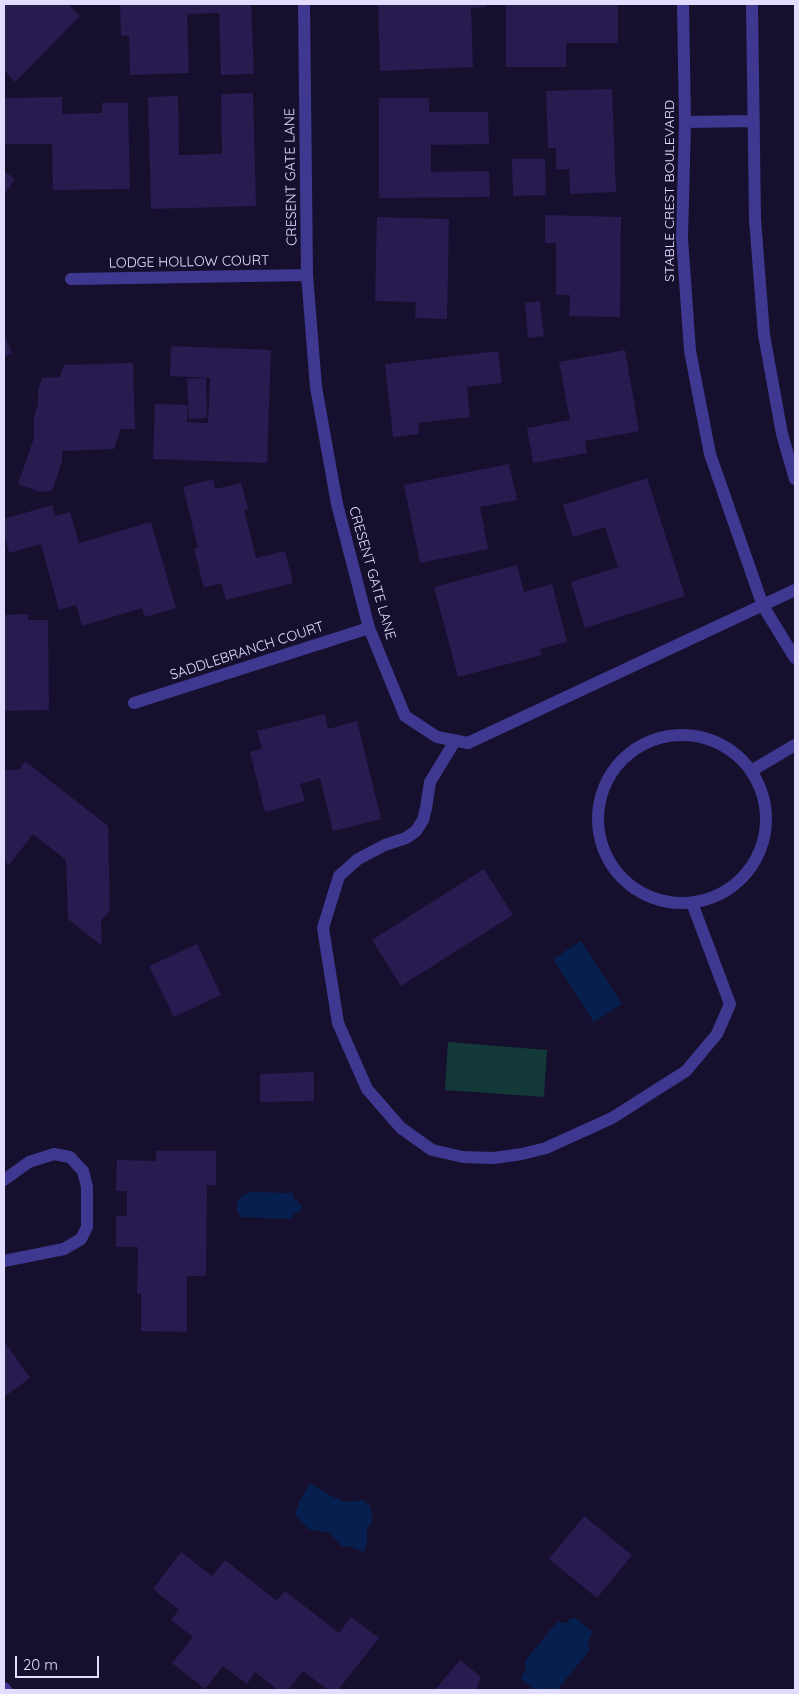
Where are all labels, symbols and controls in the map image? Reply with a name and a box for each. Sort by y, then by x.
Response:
street label: STABLE CREST BOULEVARD [662,100,678,282]
street label: CRESENT GATE LANE [281,108,301,246]
street label: LODGE HOLLOW COURT [109,252,269,272]
street label: CRESENT GATE LANE [345,504,399,642]
street label: SADDLEBRANCH COURT [168,618,326,684]
scale bar [18,1646,101,1678]
text: 20 m [23,1655,58,1674]

